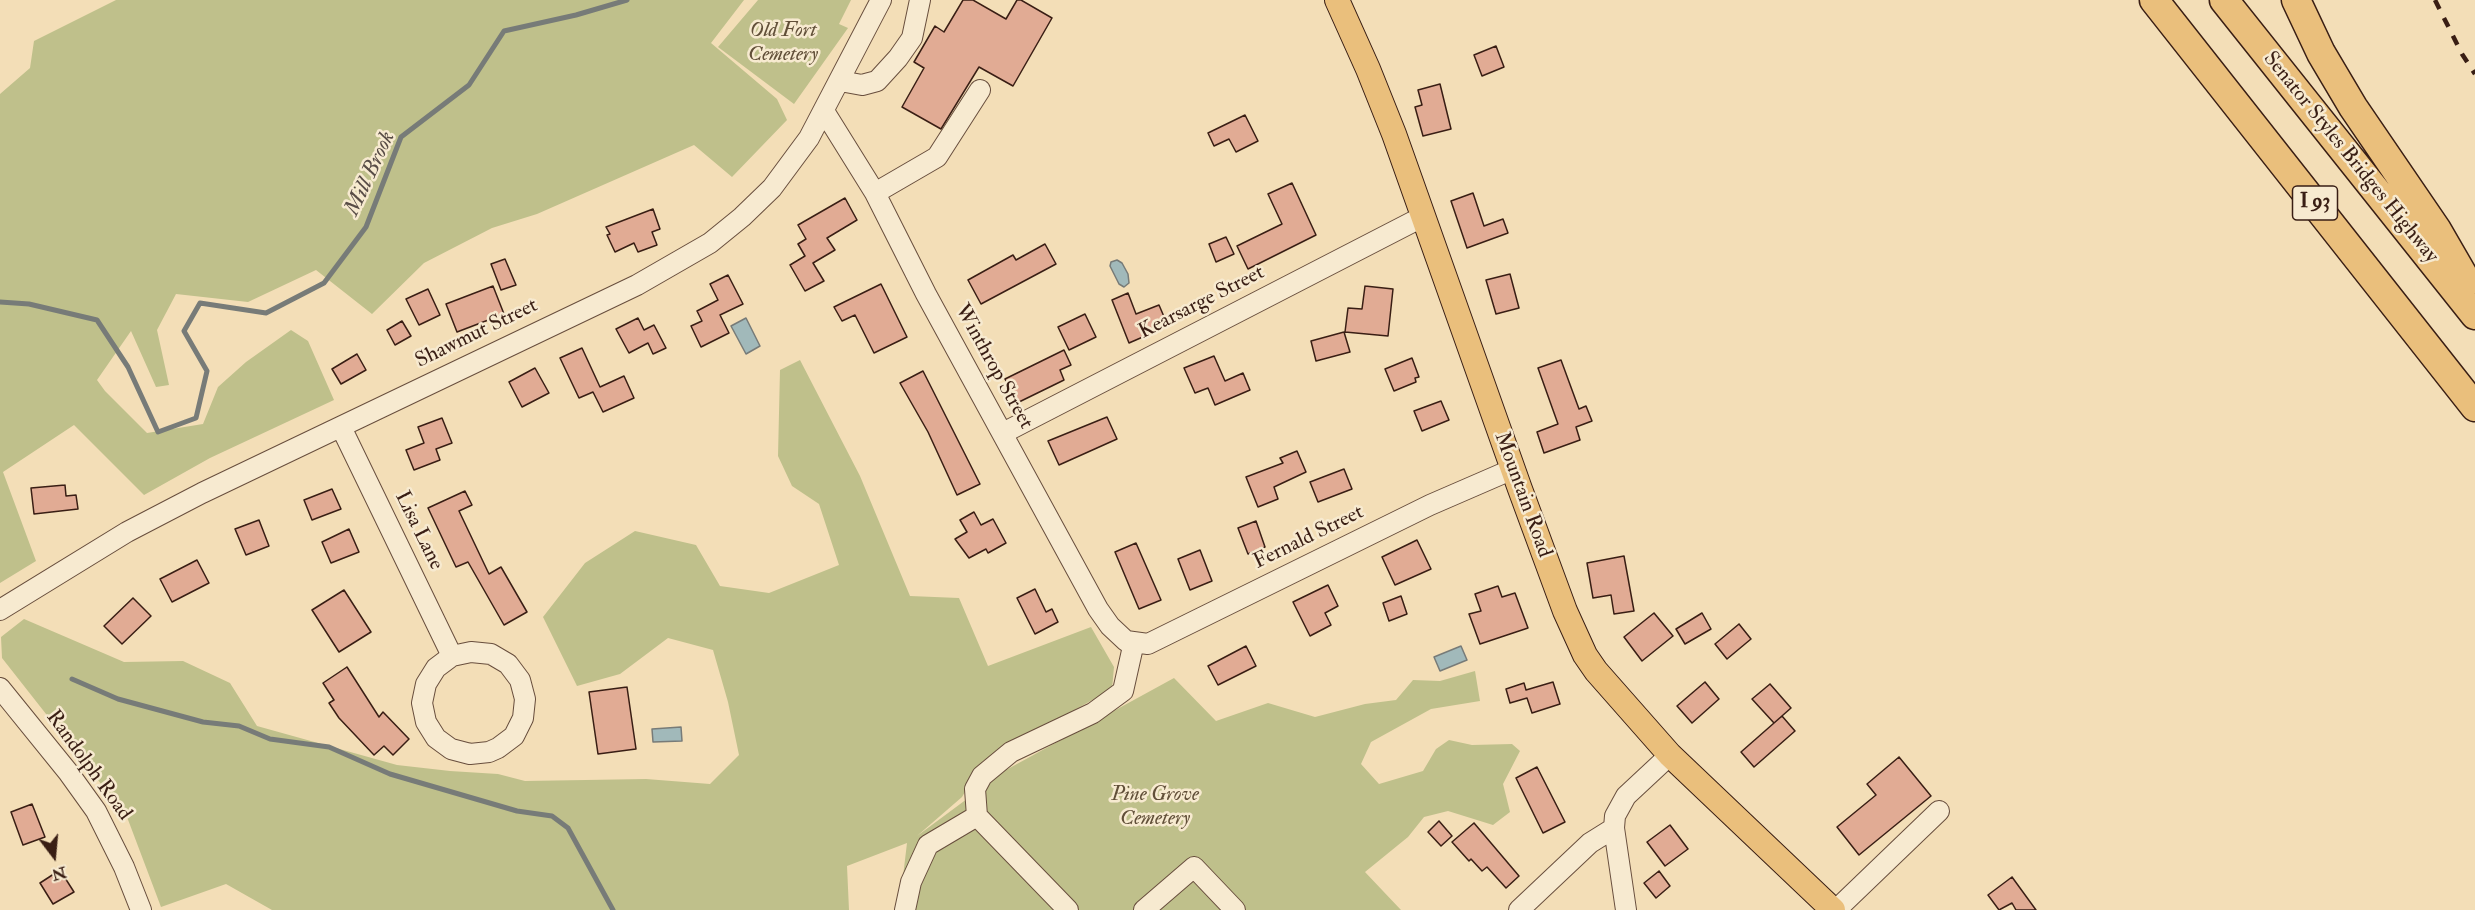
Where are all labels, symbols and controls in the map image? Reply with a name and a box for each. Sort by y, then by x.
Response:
park label: Old Fort Cemetery [748,18,818,68]
street label: Senator Styles Bridges Highway [2257,47,2443,269]
water label: Mill Brook [340,128,402,220]
road number: I 93 [2292,186,2338,220]
street label: Kearsarge Street [1135,261,1269,345]
street label: Shawmut Street [412,294,542,374]
street label: Winthrop Street [948,300,1038,434]
street label: Mountain Road [1488,429,1556,561]
street label: Lisa Lane [388,487,448,575]
street label: Fernald Street [1250,501,1368,575]
street label: Randolph Road [40,706,136,826]
park label: Pine Grove Cemetery [1111,782,1199,832]
north arrow [24,826,84,886]
text: N [49,862,69,885]

